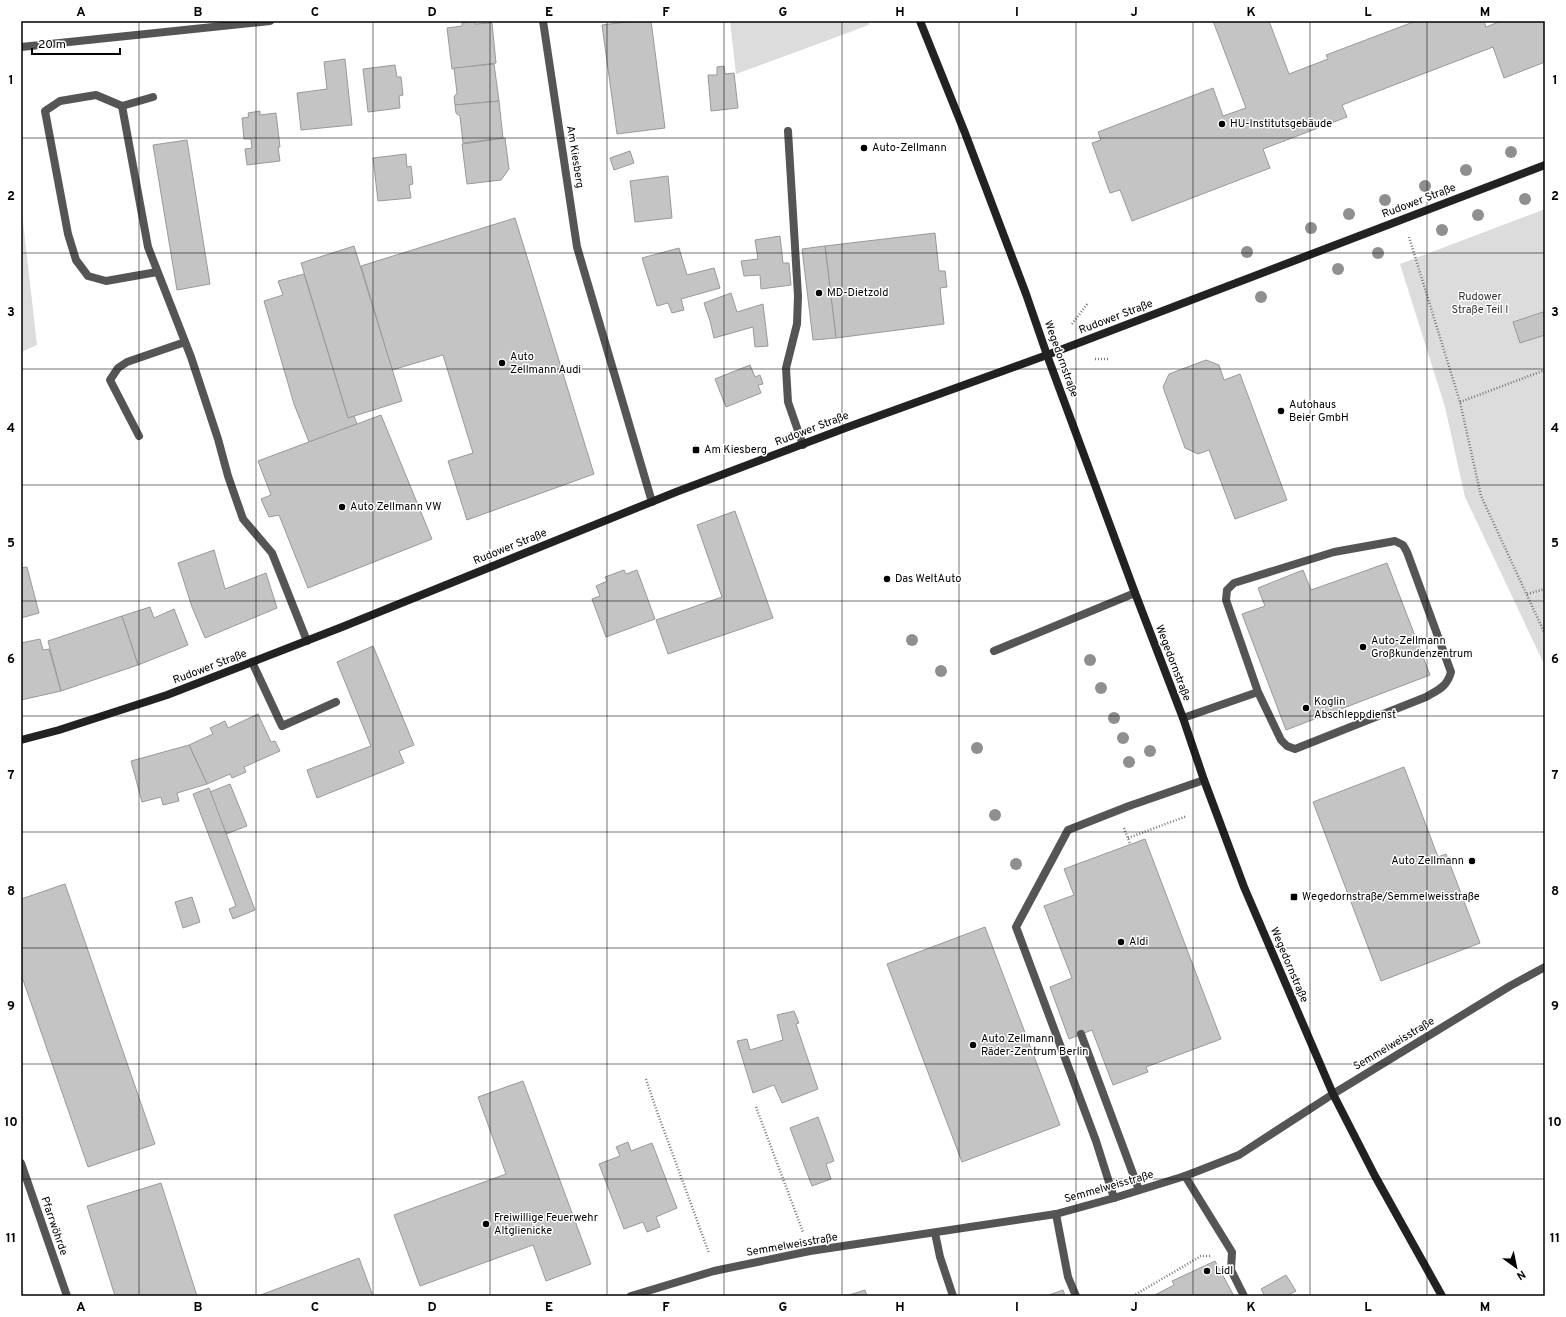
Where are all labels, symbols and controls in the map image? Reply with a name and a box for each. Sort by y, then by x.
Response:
text: A [76,5,86,21]
text: B [194,5,203,21]
text: C [311,5,319,21]
text: D [427,5,437,21]
text: E [545,5,553,21]
text: F [662,5,670,21]
text: G [779,5,788,21]
text: H [895,5,905,21]
text: I [1015,5,1019,21]
text: J [1130,5,1138,21]
text: K [1246,5,1256,21]
text: L [1364,5,1372,21]
text: M [1480,5,1490,21]
scale bar [32,30,120,56]
text: 20 m [38,37,66,53]
text: 1 [8,73,14,89]
text: 1 [1552,73,1558,89]
place label: HU-Institutsgebäude [1230,117,1332,131]
marker: HU-Institutsgebäude [1217,119,1227,129]
street label: Am Kiesberg [563,125,587,189]
place label: Auto-Zellmann [872,141,947,155]
marker: Auto-Zellmann [859,143,869,153]
street label: Rudower Straße [1380,180,1458,222]
text: 2 [7,189,15,205]
text: 2 [1551,189,1559,205]
place label: MD-Dietzold [827,286,888,300]
marker: MD-Dietzold [814,288,824,298]
park label: Rudower Straße Teil I [1452,290,1508,317]
street label: Rudower Straße [1077,296,1155,338]
text: 3 [7,305,15,321]
text: 3 [1551,305,1559,321]
street label: Wegedornstraße [1041,319,1081,399]
place label: Auto Zellmann Audi [510,350,581,377]
marker: Auto Zellmann Audi [497,358,507,368]
place label: Autohaus Beier GmbH [1289,398,1349,425]
marker: Autohaus Beier GmbH [1276,406,1286,416]
street label: Rudower Straße [773,408,851,450]
text: 4 [7,421,15,437]
text: 4 [1551,421,1559,437]
place label: Am Kiesberg [704,443,767,457]
marker: Am Kiesberg [691,445,701,455]
place label: Auto Zellmann VW [350,500,441,514]
marker: Auto Zellmann VW [337,502,347,512]
street label: Rudower Straße [471,526,549,568]
text: 5 [7,536,15,552]
text: 5 [1551,536,1559,552]
place label: Das WeltAuto [895,572,961,586]
marker: Das WeltAuto [882,574,892,584]
street label: Wegedornstraße [1152,623,1194,703]
place label: Auto-Zellmann Großkundenzentrum [1371,634,1473,661]
marker: Auto-Zellmann Großkundenzentrum [1358,642,1368,652]
street label: Rudower Straße [171,646,249,688]
text: 6 [7,652,15,668]
text: 6 [1551,652,1559,668]
place label: Koglin Abschleppdienst [1314,695,1396,722]
marker: Koglin Abschleppdienst [1301,703,1311,713]
text: 7 [8,768,15,784]
text: 7 [1552,768,1559,784]
place label: Auto Zellmann [1391,854,1464,868]
marker: Auto Zellmann [1467,856,1477,866]
text: 8 [7,884,15,900]
text: 8 [1551,884,1559,900]
place label: Wegedornstraße/Semmelweisstraße [1302,890,1480,904]
marker: Wegedornstraße/Semmelweisstraße [1289,892,1299,902]
street label: Wegedornstraße [1267,925,1311,1005]
place label: Aldi [1129,935,1148,949]
marker: Aldi [1116,937,1126,947]
text: 9 [7,999,15,1015]
text: 9 [1551,999,1559,1015]
street label: Semmelweisstraße [1351,1014,1437,1074]
place label: Auto Zellmann Räder-Zentrum Berlin [981,1032,1089,1059]
marker: Auto Zellmann Räder-Zentrum Berlin [968,1040,978,1050]
text: 10 [4,1115,18,1131]
text: 10 [1548,1115,1562,1131]
street label: Semmelweisstraße [1063,1168,1155,1206]
street label: Pfarrwöhrde [37,1195,71,1257]
place label: Freiwillige Feuerwehr Altglienicke [494,1211,599,1238]
marker: Freiwillige Feuerwehr Altglienicke [481,1219,491,1229]
street label: Semmelweisstraße [745,1230,839,1260]
text: 11 [6,1231,16,1247]
text: 11 [1550,1231,1560,1247]
north arrow [1496,1247,1536,1287]
place label: Lidl [1215,1264,1233,1278]
marker: Lidl [1202,1266,1212,1276]
text: N [1514,1267,1528,1283]
text: A [76,1300,86,1316]
text: B [194,1300,203,1316]
text: C [311,1300,319,1316]
text: D [427,1300,437,1316]
text: E [545,1300,553,1316]
text: F [662,1300,670,1316]
text: G [779,1300,788,1316]
text: H [895,1300,905,1316]
text: I [1015,1300,1019,1316]
text: J [1130,1300,1138,1316]
text: K [1246,1300,1256,1316]
text: L [1364,1300,1372,1316]
text: M [1480,1300,1490,1316]

